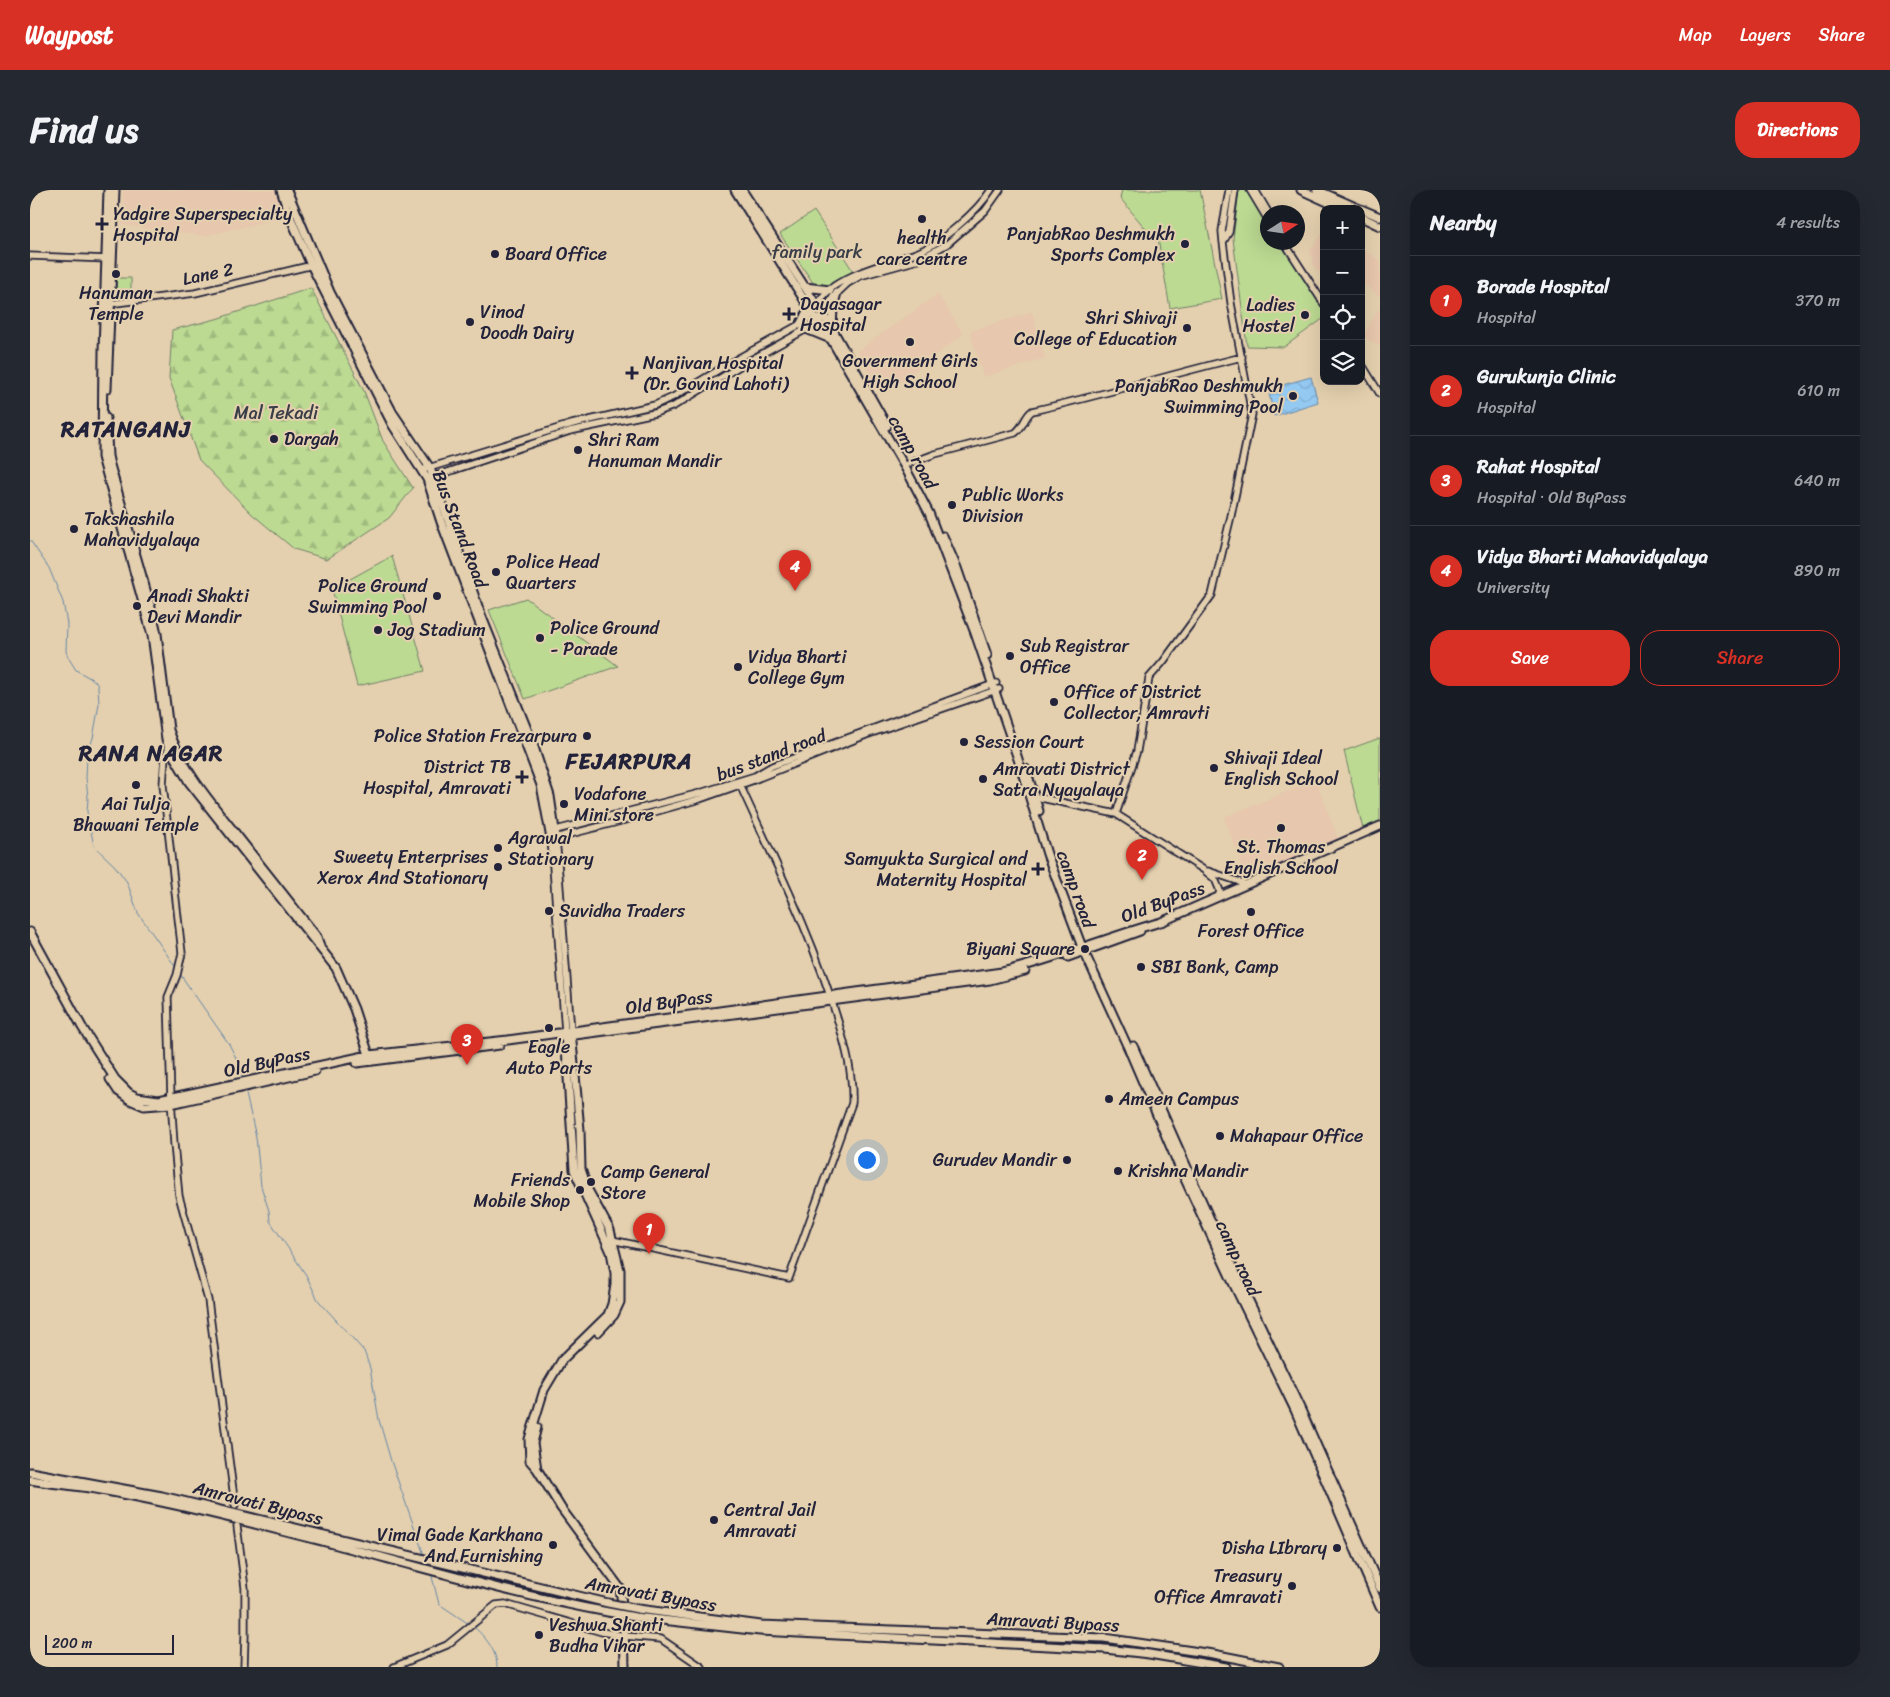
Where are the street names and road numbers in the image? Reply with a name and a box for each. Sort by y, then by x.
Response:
street label: Lane 2 [180,253,236,295]
street label: camp road [879,409,947,497]
street label: Bus Stand Road [423,465,498,594]
street label: bus stand road [711,719,832,791]
street label: camp road [1047,845,1105,934]
street label: Old ByPass [1116,872,1210,932]
street label: Old ByPass [623,980,715,1024]
street label: Old ByPass [221,1037,314,1087]
street label: camp road [1206,1214,1270,1303]
street label: Amravati Bypass [189,1471,327,1535]
street label: Amravati Bypass [582,1567,720,1621]
street label: Amravati Bypass [985,1602,1121,1641]

